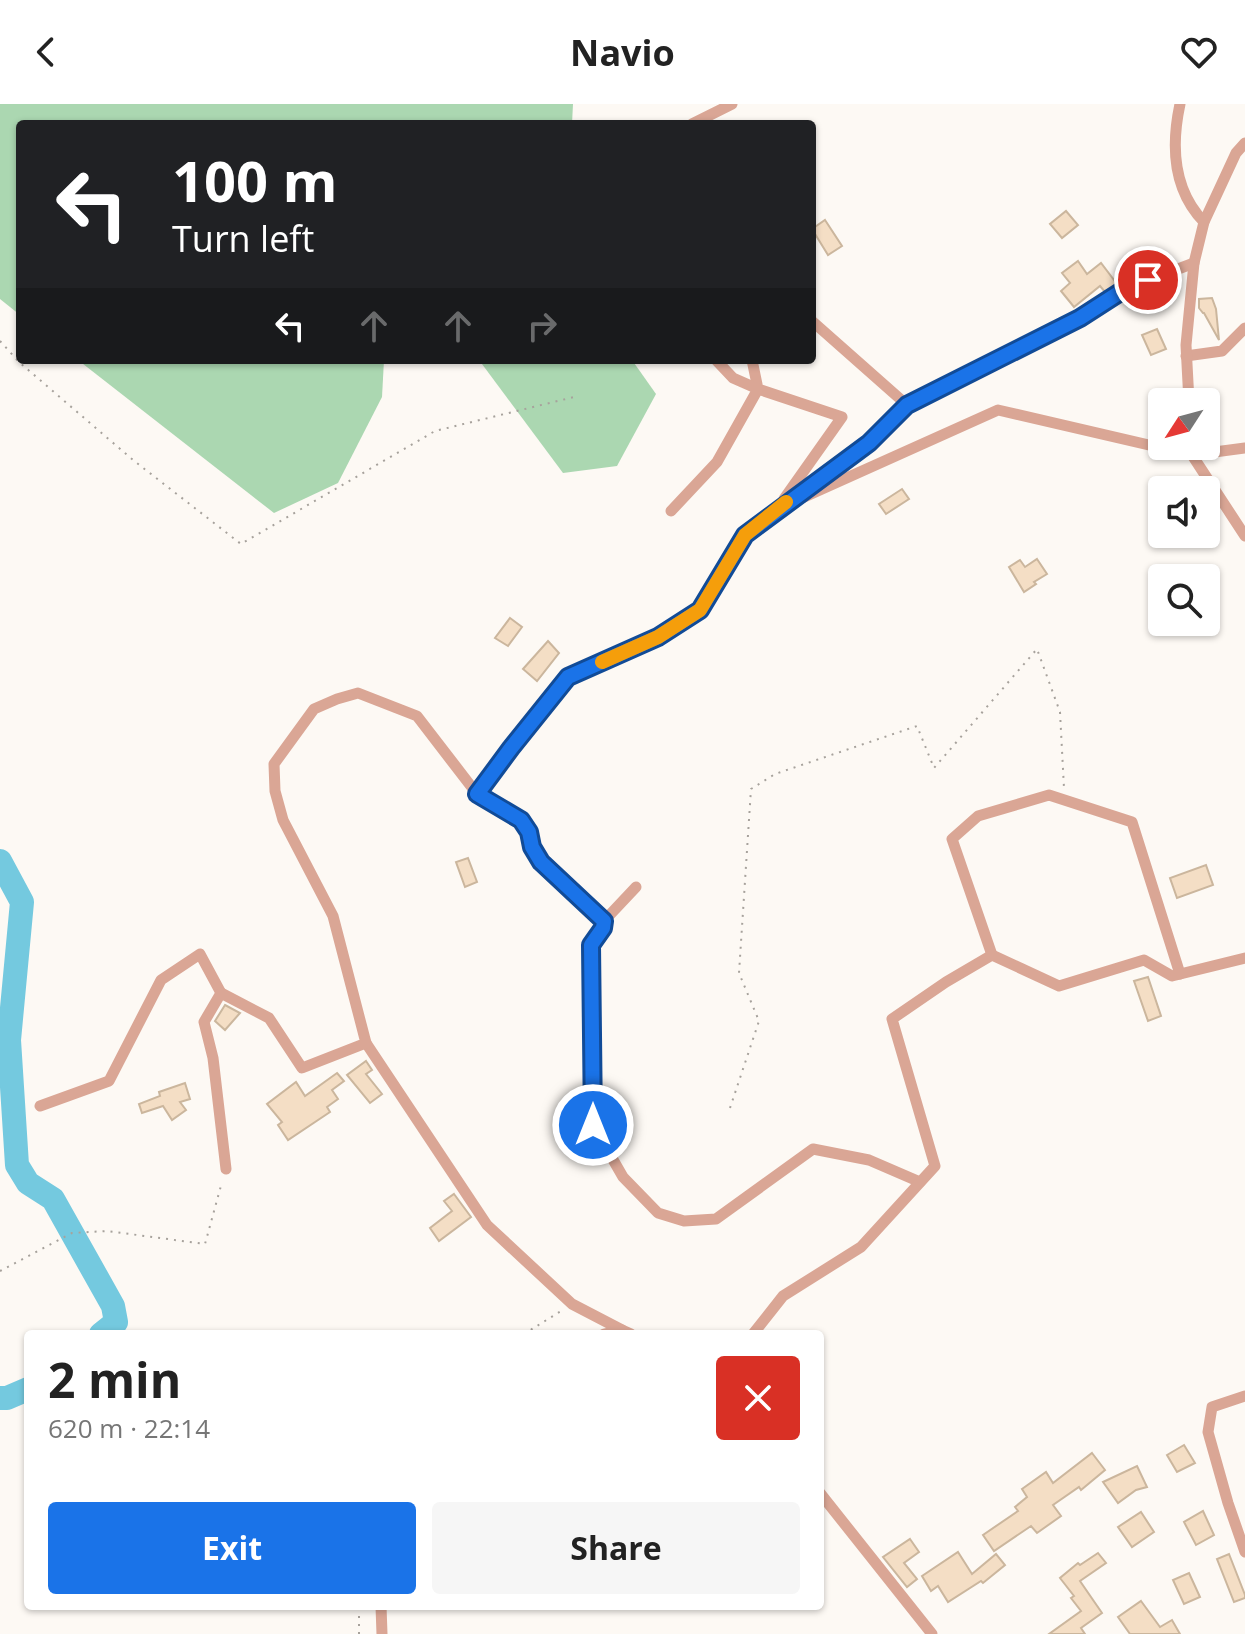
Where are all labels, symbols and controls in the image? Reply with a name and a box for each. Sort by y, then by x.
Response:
text: Navio [570,28,675,77]
icon: back [24,30,68,74]
icon: heart [1177,30,1221,74]
text: 100 m [172,142,338,218]
icon: left [40,152,144,256]
text: Turn left [172,214,314,263]
pin [1114,246,1182,314]
icon: arrive [1126,258,1170,302]
icon: left [268,304,312,348]
icon: ahead [352,304,396,348]
icon: ahead [436,304,480,348]
icon: right [520,304,564,348]
north arrow [1148,388,1220,460]
map controls [1148,388,1220,636]
button: sound [1148,476,1220,548]
button: search [1148,564,1220,636]
position arrow [551,1083,635,1167]
text: 2 min [48,1347,181,1412]
button: close [716,1356,800,1440]
text: 620 m · 22:14 [48,1410,210,1446]
button: Exit [48,1502,416,1594]
button: Share [432,1502,800,1594]

